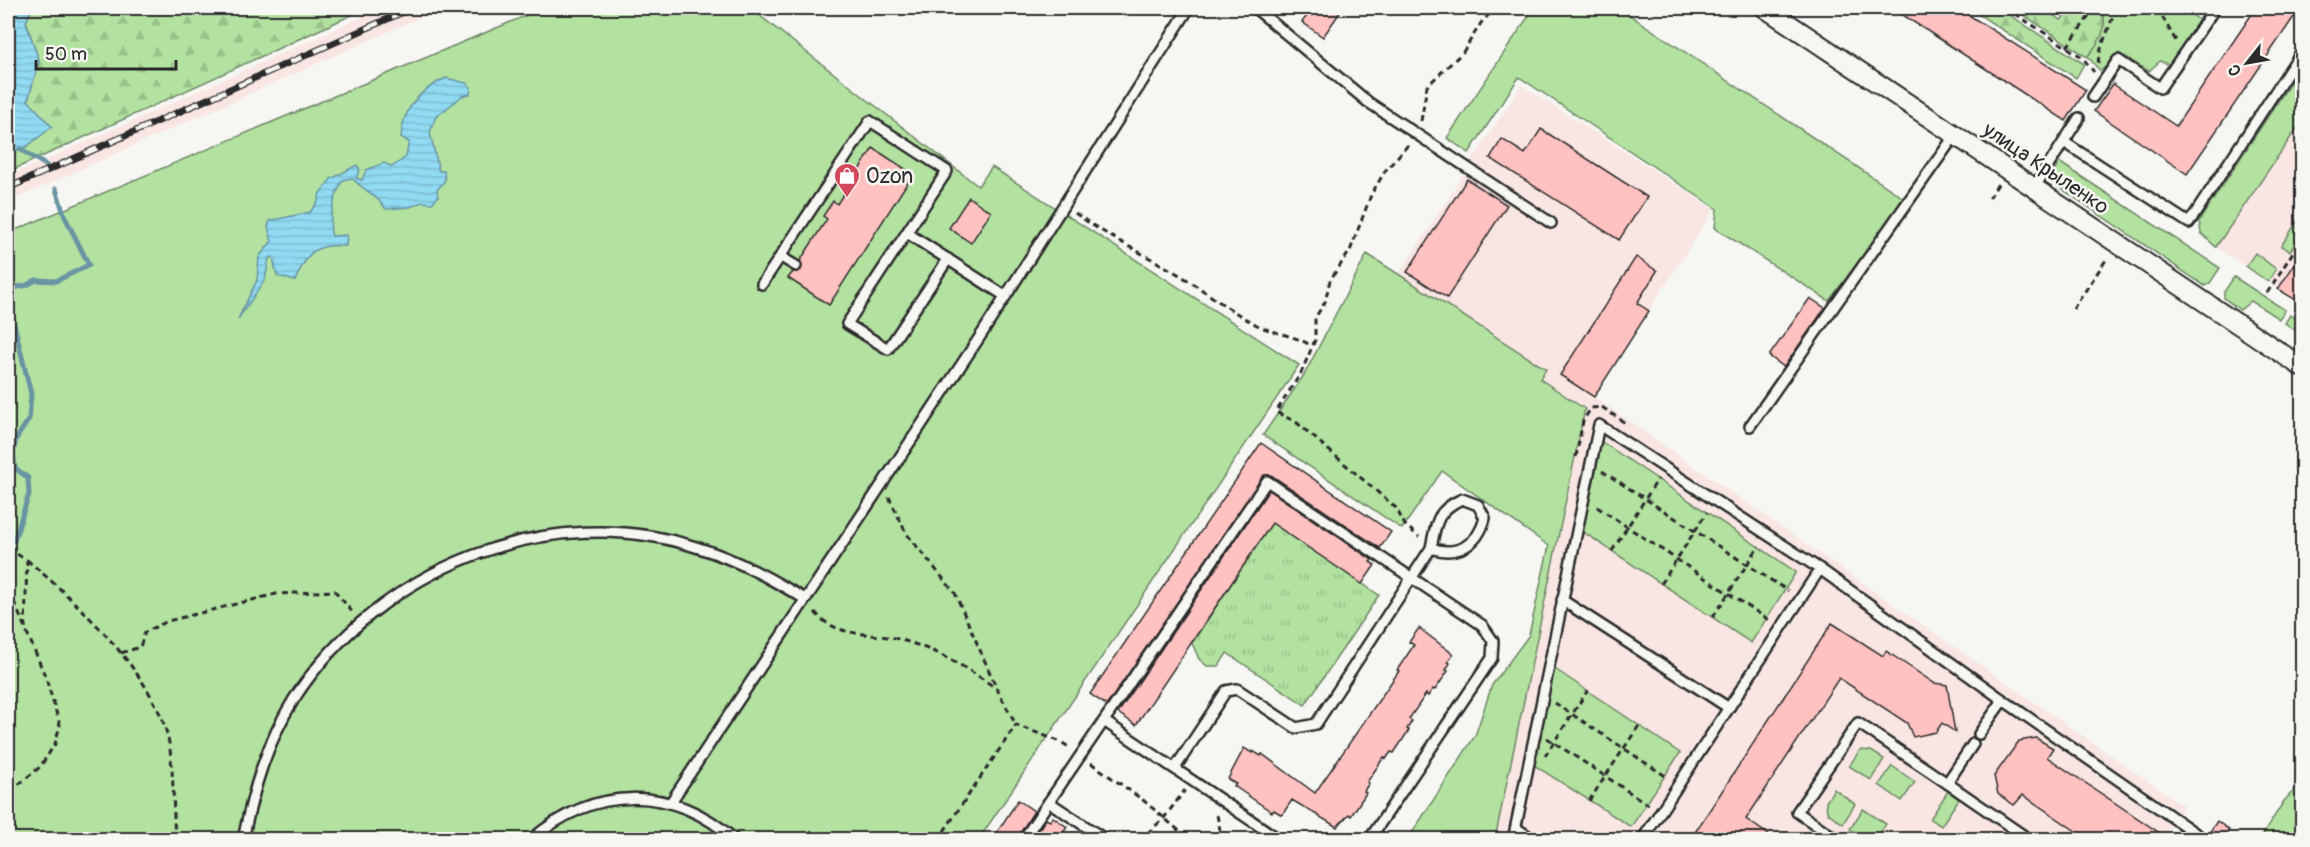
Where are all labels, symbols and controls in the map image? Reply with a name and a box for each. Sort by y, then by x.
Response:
scale bar [36,33,176,71]
north arrow [2217,33,2277,93]
text: 50 m [45,43,87,66]
text: С [2224,61,2246,80]
street label: улица Крыленко [1977,116,2114,221]
shop icon: Ozon [832,161,862,199]
place label: Ozon [866,163,913,190]

